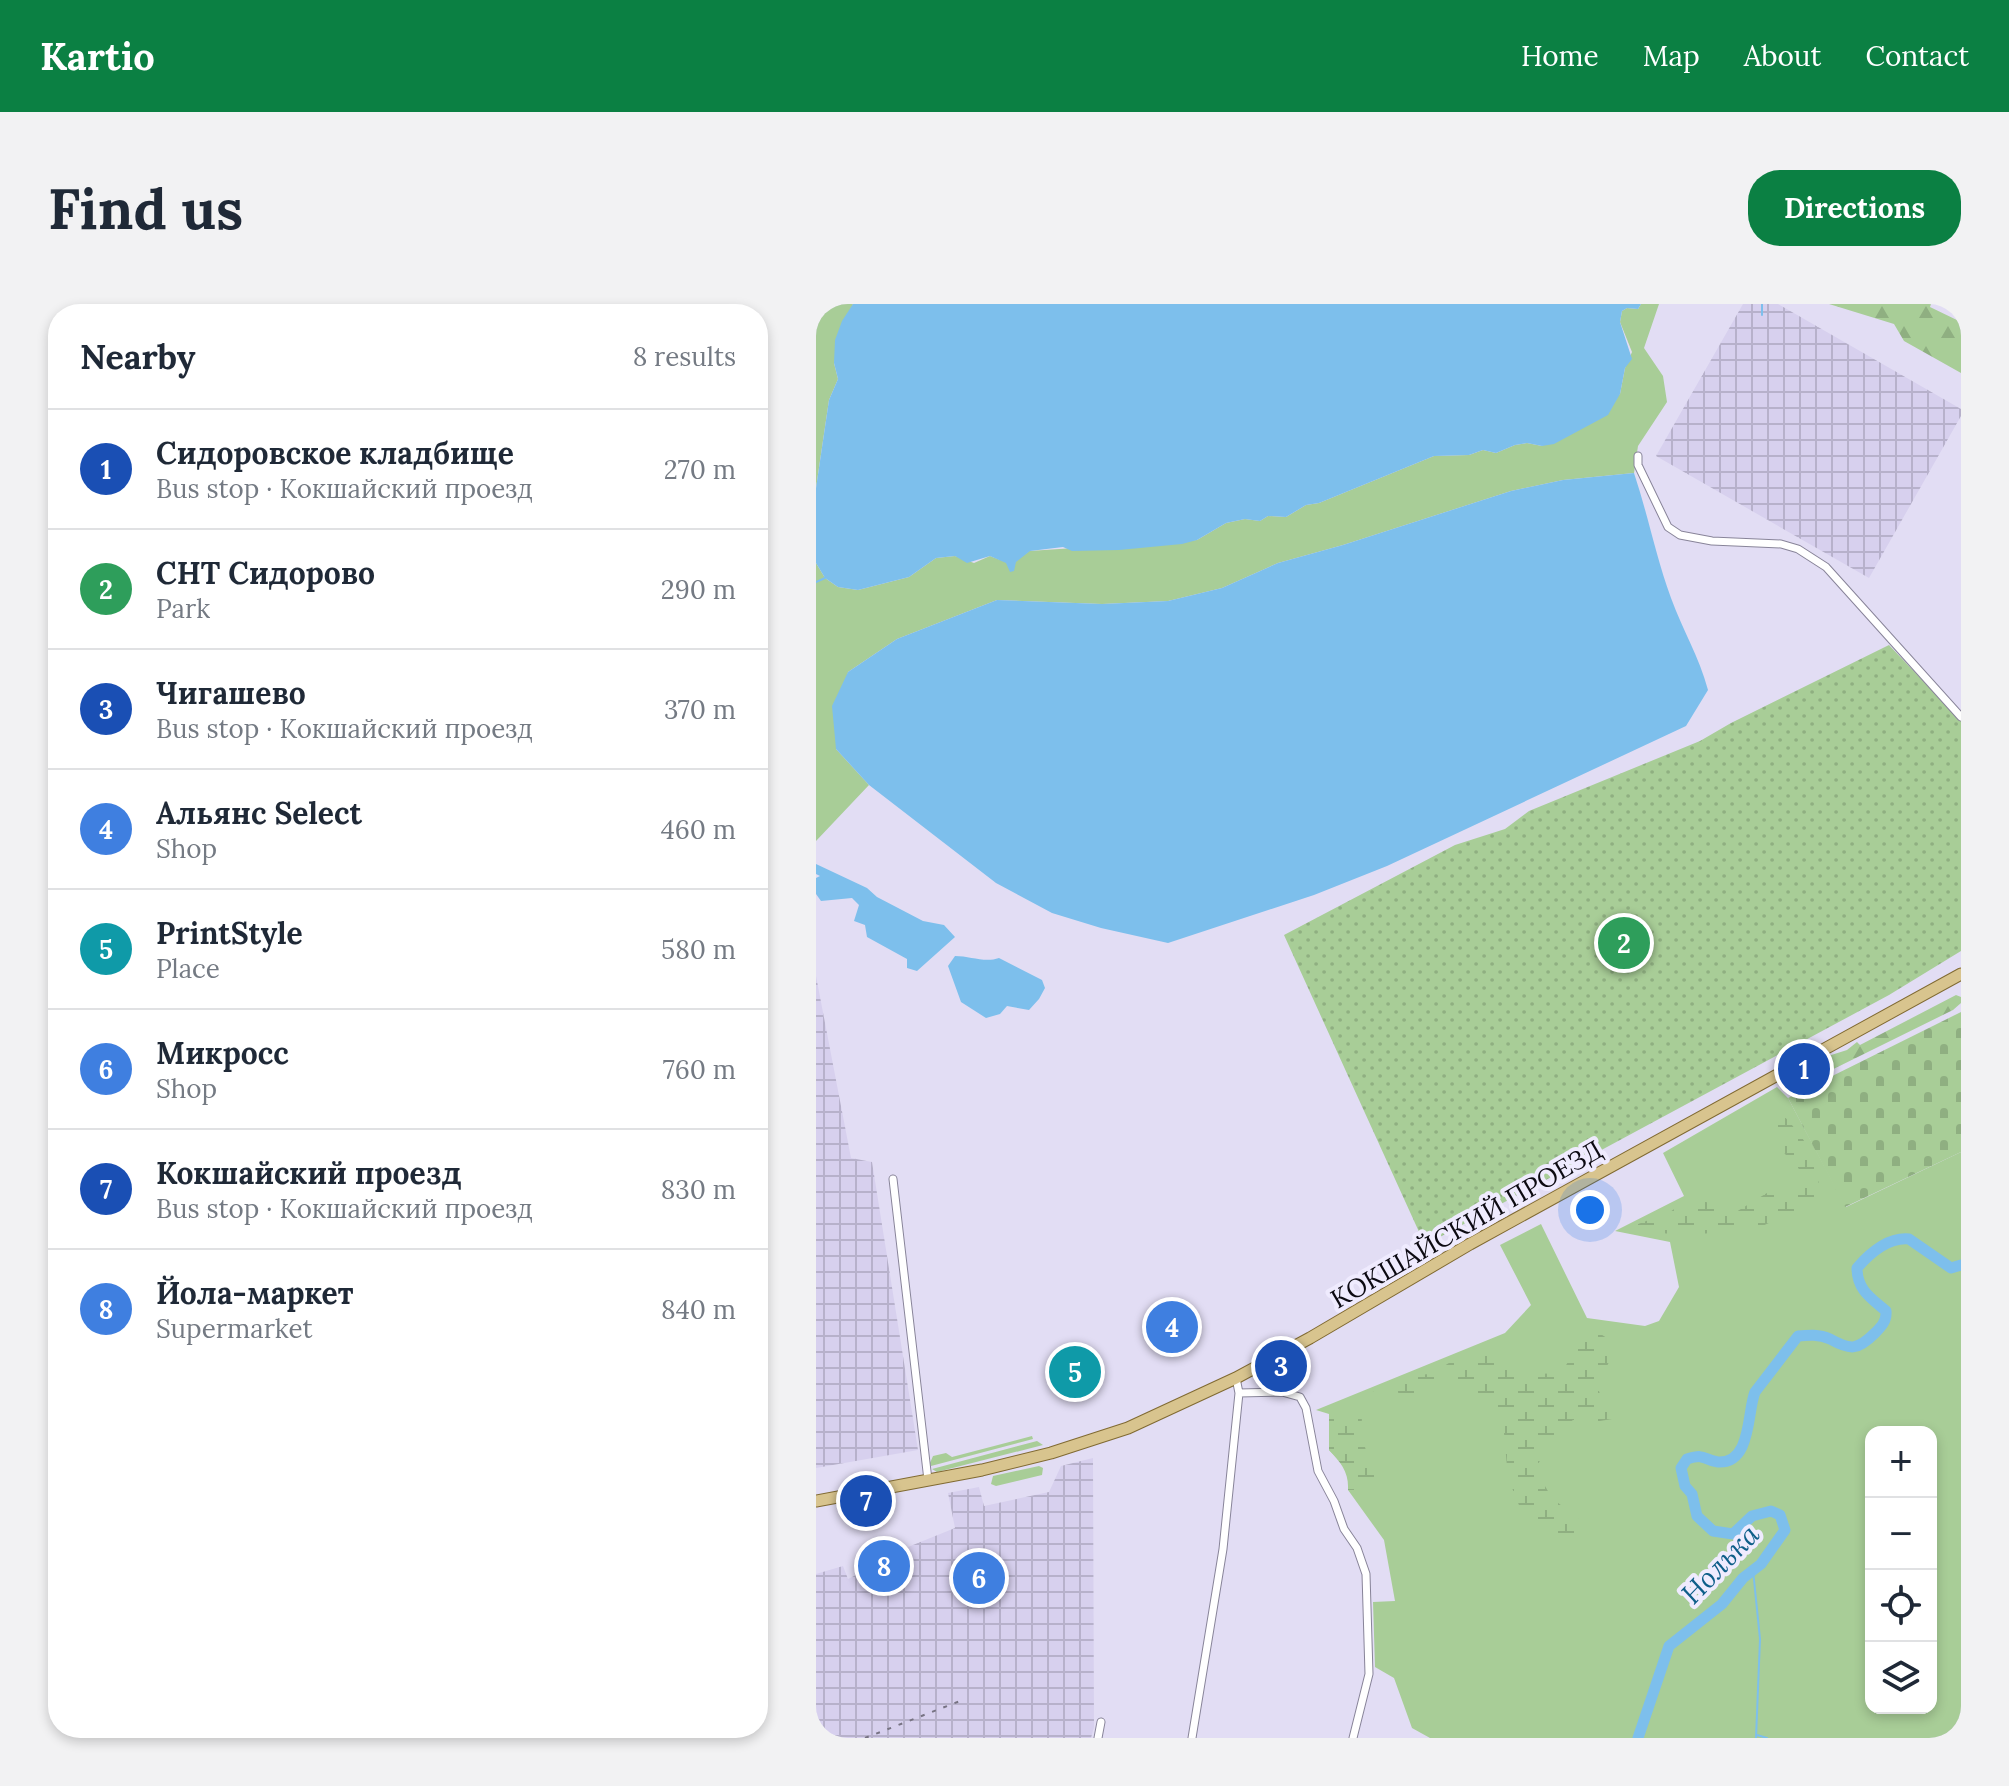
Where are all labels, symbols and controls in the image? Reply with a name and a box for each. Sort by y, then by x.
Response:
text: Kartio [40,32,155,80]
text: Home [1521,38,1599,74]
text: Map [1643,38,1700,74]
text: About [1744,38,1821,74]
text: Contact [1865,38,1969,74]
button: Directions [1748,170,1961,246]
text: Find us [48,173,243,244]
text: Nearby [80,335,196,378]
text: 8 results [633,340,736,373]
text: Сидоровское кладбище [156,434,514,472]
text: 1 [101,453,111,486]
text: 270 m [664,453,736,486]
text: Bus stop · Кокшайский проезд [156,472,533,505]
text: СНТ Сидорово [156,554,375,592]
text: 2 [99,573,113,606]
text: 290 m [661,573,736,606]
text: Park [156,592,210,625]
text: Чигашево [156,674,306,712]
text: 3 [99,693,113,726]
text: 370 m [664,693,736,726]
text: Bus stop · Кокшайский проезд [156,712,533,745]
text: Альянс Select [156,794,362,832]
text: 4 [99,813,113,846]
text: 460 m [661,813,736,846]
text: Shop [156,832,217,865]
pin: 2 [1598,913,1650,973]
text: PrintStyle [156,914,303,952]
text: 5 [99,933,113,966]
text: 580 m [661,933,736,966]
text: Place [156,952,220,985]
text: Микросс [156,1034,289,1072]
pin: 1 [1778,1039,1830,1099]
text: 6 [99,1053,113,1086]
text: 760 m [663,1053,736,1086]
text: Shop [156,1072,217,1105]
street label: КОКШАЙСКИЙ ПРОЕЗД [1324,1133,1608,1315]
text: Кокшайский проезд [156,1154,461,1192]
text: 7 [100,1173,112,1206]
text: 830 m [661,1173,736,1206]
your location [1570,1190,1610,1230]
text: Bus stop · Кокшайский проезд [156,1192,533,1225]
text: Йола-маркет [156,1274,353,1312]
text: 8 [99,1293,113,1326]
text: 840 m [661,1293,736,1326]
pin: 4 [1146,1297,1198,1357]
text: Supermarket [156,1312,313,1345]
pin: 3 [1255,1336,1307,1396]
pin: 5 [1049,1342,1101,1402]
map controls [1865,1426,1937,1714]
button: + [1865,1426,1937,1498]
pin: 7 [840,1471,892,1531]
button: − [1865,1498,1937,1570]
water label: Нолька [1673,1516,1767,1611]
pin: 8 [858,1536,910,1596]
pin: 6 [953,1548,1005,1608]
button: locate [1865,1570,1937,1642]
button: layers [1865,1642,1937,1714]

